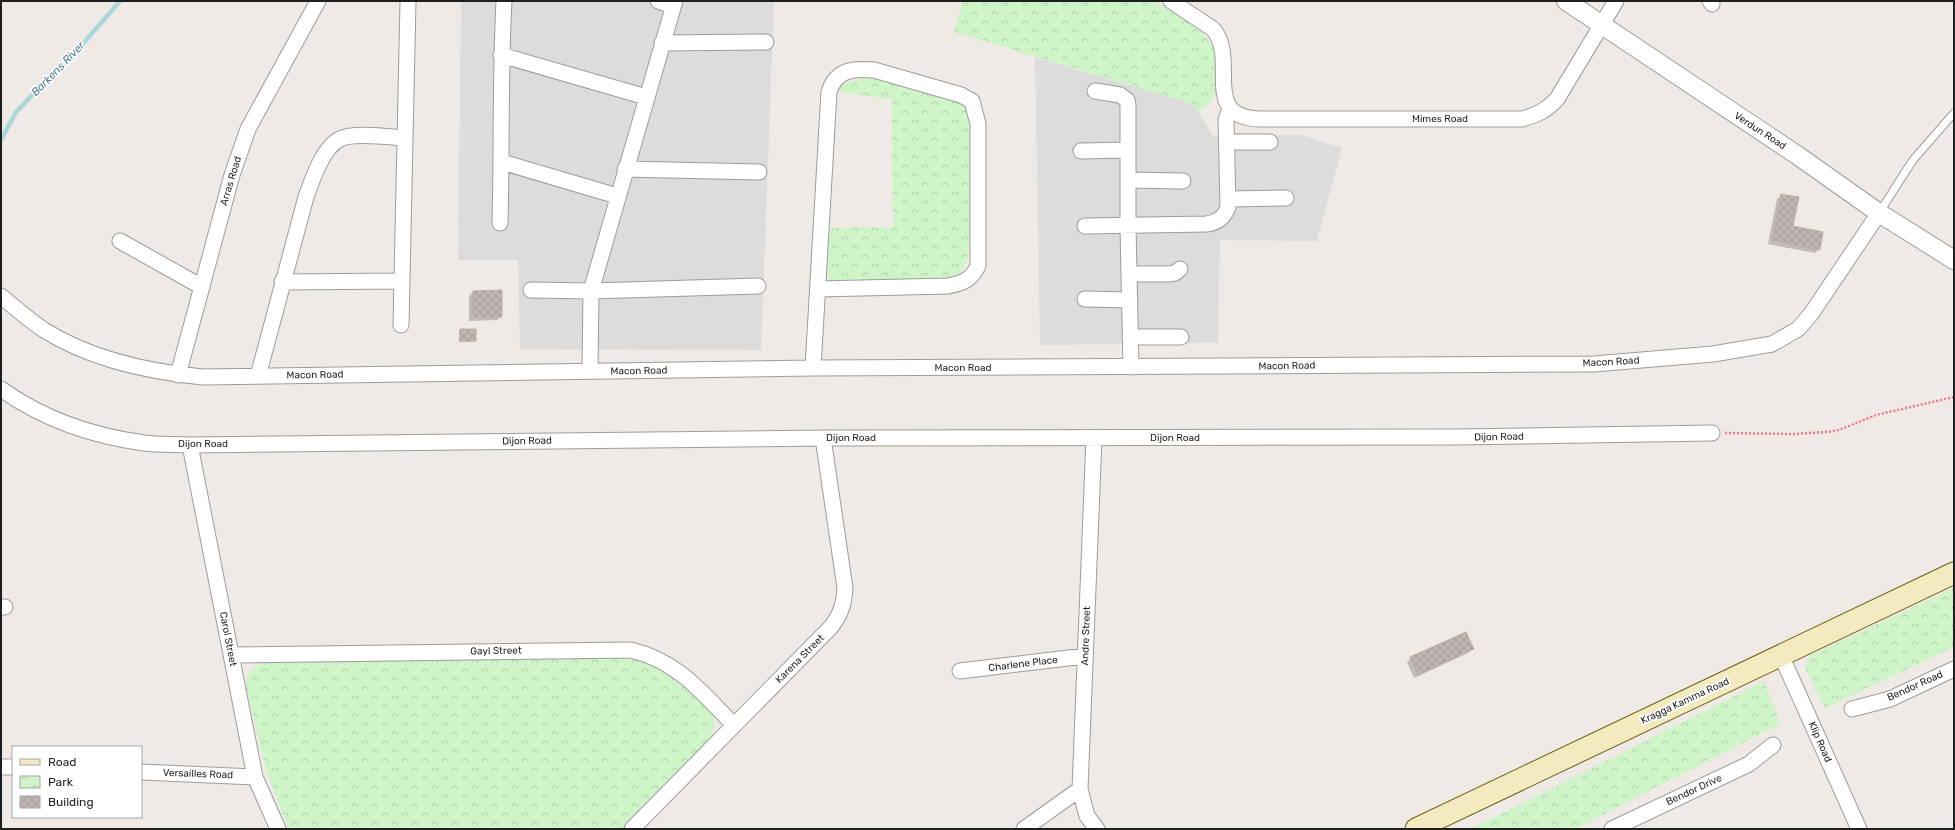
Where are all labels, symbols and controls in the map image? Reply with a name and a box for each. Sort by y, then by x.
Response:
water label: Barkens River [29,38,88,99]
street label: Verdun Road [1732,110,1788,152]
street label: Mimes Road [1412,113,1468,125]
street label: Arras Road [218,155,244,207]
street label: Macon Road [1582,355,1640,369]
street label: Macon Road [1258,360,1316,372]
street label: Macon Road [935,362,992,374]
street label: Macon Road [610,365,668,377]
street label: Macon Road [286,369,344,381]
street label: Dijon Road [1474,431,1524,443]
street label: Dijon Road [826,432,876,444]
street label: Dijon Road [1150,432,1200,444]
street label: Dijon Road [502,435,552,447]
street label: Dijon Road [178,438,228,450]
street label: Andre Street [1079,606,1093,666]
street label: Carol Street [217,611,239,667]
street label: Karena Street [773,632,827,686]
street label: Gayl Street [470,645,522,657]
street label: Charlene Place [988,654,1059,674]
street label: Bendor Road [1885,668,1945,704]
street label: Kragga Kamma Road [1639,675,1731,727]
street label: Klip Road [1806,720,1834,764]
legend [12,746,142,818]
text: Road [48,755,76,769]
street label: Versailles Road [163,767,233,781]
street label: Bendor Drive [1664,772,1724,808]
text: Park [48,775,74,789]
text: Building [48,795,94,809]

